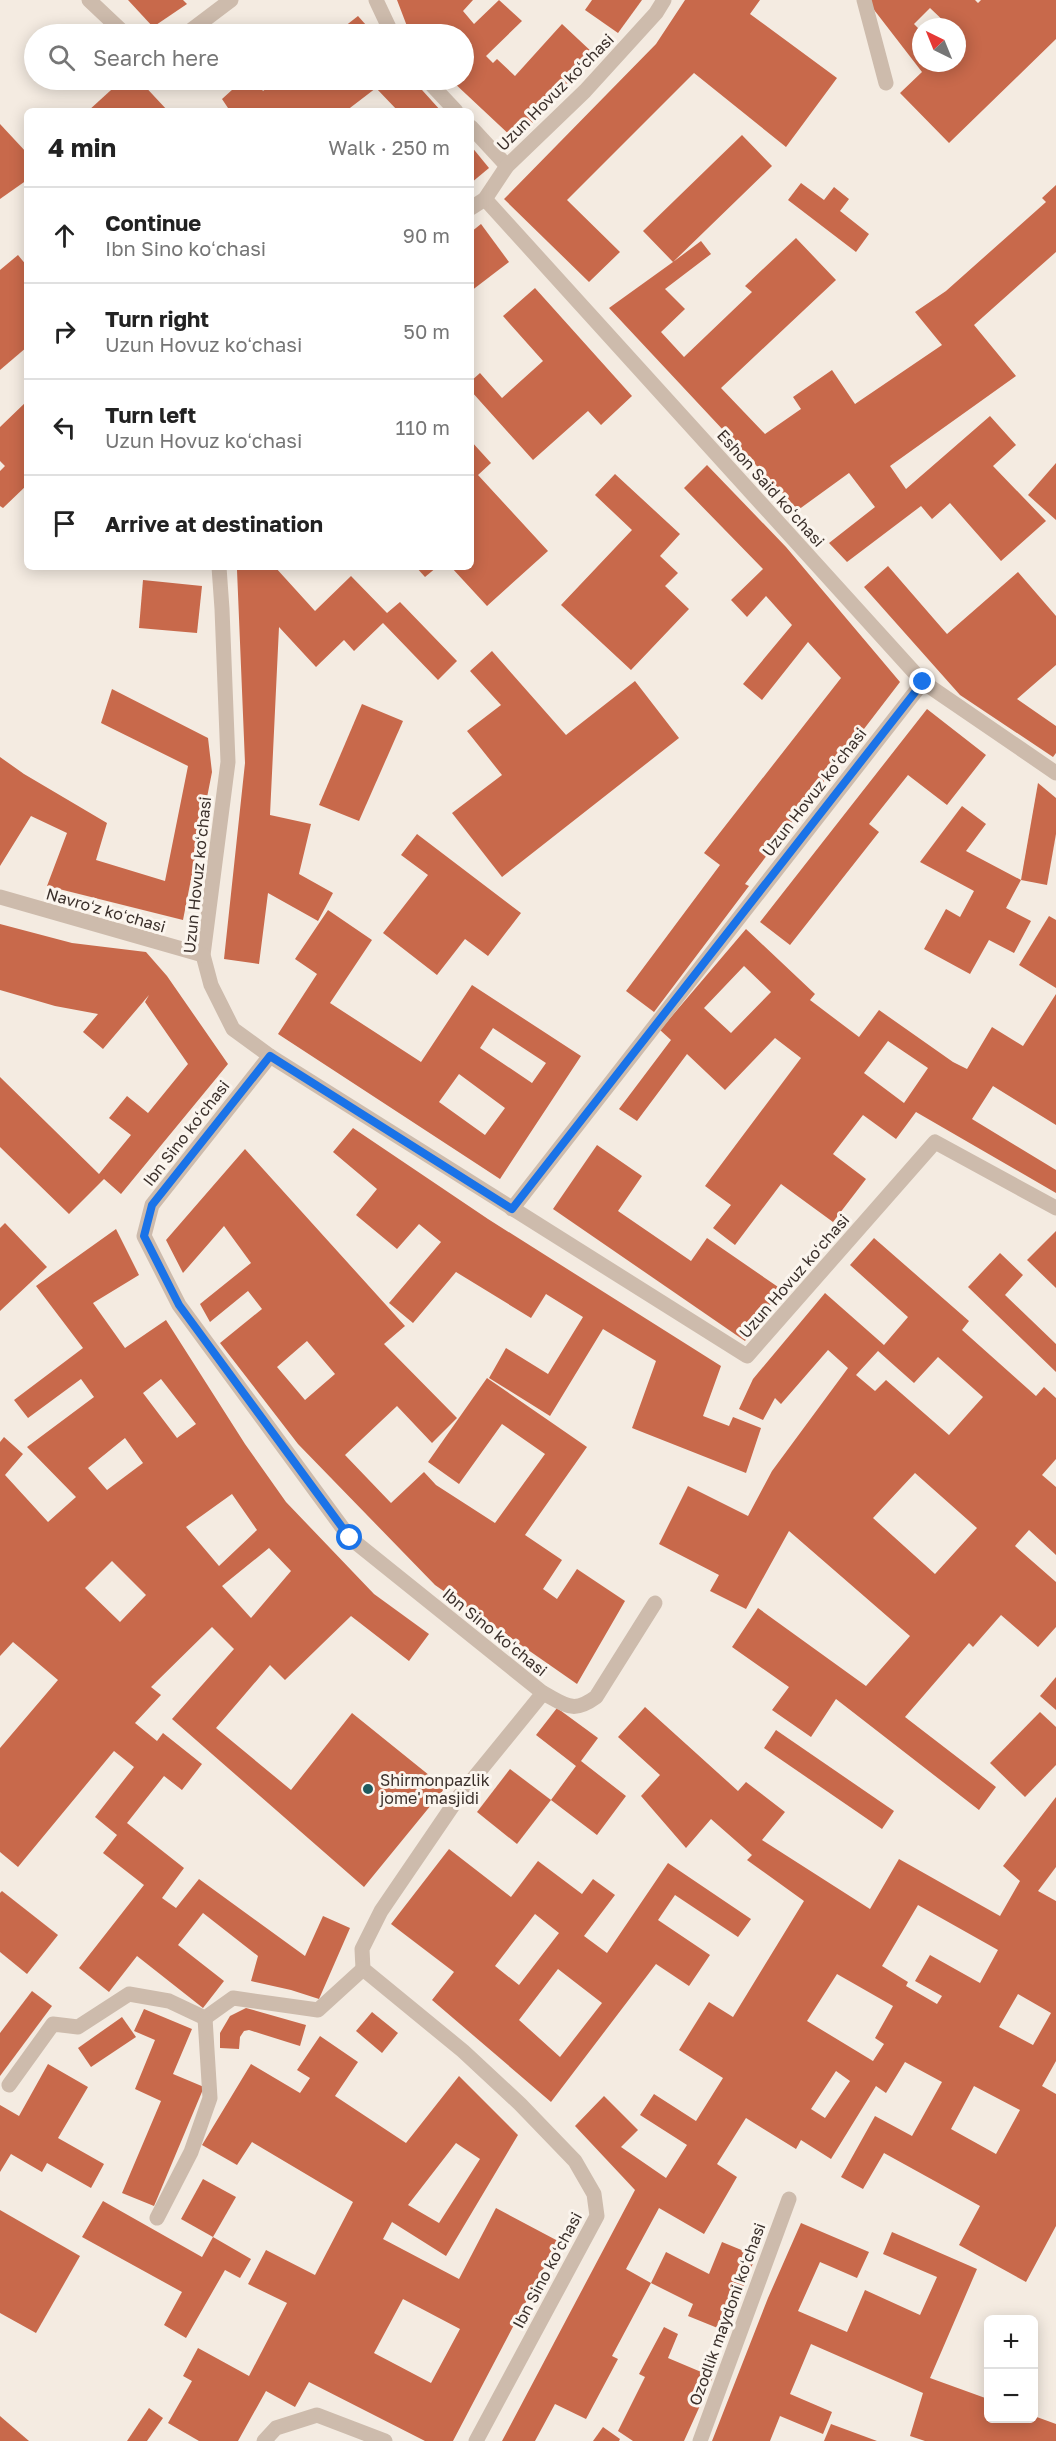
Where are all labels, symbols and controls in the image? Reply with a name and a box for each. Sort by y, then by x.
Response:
north arrow [912,18,966,72]
search box [24,24,474,90]
street label: Uzun Hovuz koʻchasi [492,29,618,155]
icon: search [45,41,78,74]
text: Search here [93,44,219,71]
text: 4 min [48,132,116,163]
text: Walk · 250 m [328,135,450,159]
text: Continue [105,209,201,236]
icon: ahead [48,219,81,252]
text: 90 m [403,223,450,247]
text: Ibn Sino koʻchasi [105,236,266,260]
text: Turn right [105,305,209,332]
icon: right [48,315,81,348]
text: 50 m [403,319,450,343]
text: Uzun Hovuz koʻchasi [105,332,302,356]
text: Turn left [105,401,196,428]
icon: left [48,411,81,444]
text: 110 m [396,415,450,439]
street label: Eshon Said koʻchasi [713,425,829,551]
text: Uzun Hovuz koʻchasi [105,428,302,452]
icon: arrive [48,507,81,540]
text: Arrive at destination [105,510,323,537]
route end [909,668,935,694]
street label: Uzun Hovuz koʻchasi [758,724,870,860]
street label: Uzun Hovuz koʻchasi [179,795,215,955]
street label: Navroʻz koʻchasi [44,883,168,937]
street label: Ibn Sino koʻchasi [138,1076,234,1190]
street label: Uzun Hovuz koʻchasi [735,1210,853,1342]
route start [336,1524,362,1550]
street label: Ibn Sino koʻchasi [439,1584,551,1680]
place label: Shirmonpazlik jome' masjidi [379,1770,490,1808]
marker: Shirmonpazlik jome' masjidi [361,1782,375,1796]
street label: Ibn Sino koʻchasi [508,2208,586,2332]
street label: Ozodlik maydoni koʻchasi [685,2220,769,2408]
map controls [984,2315,1038,2423]
button: + [984,2315,1038,2369]
button: − [984,2369,1038,2423]

